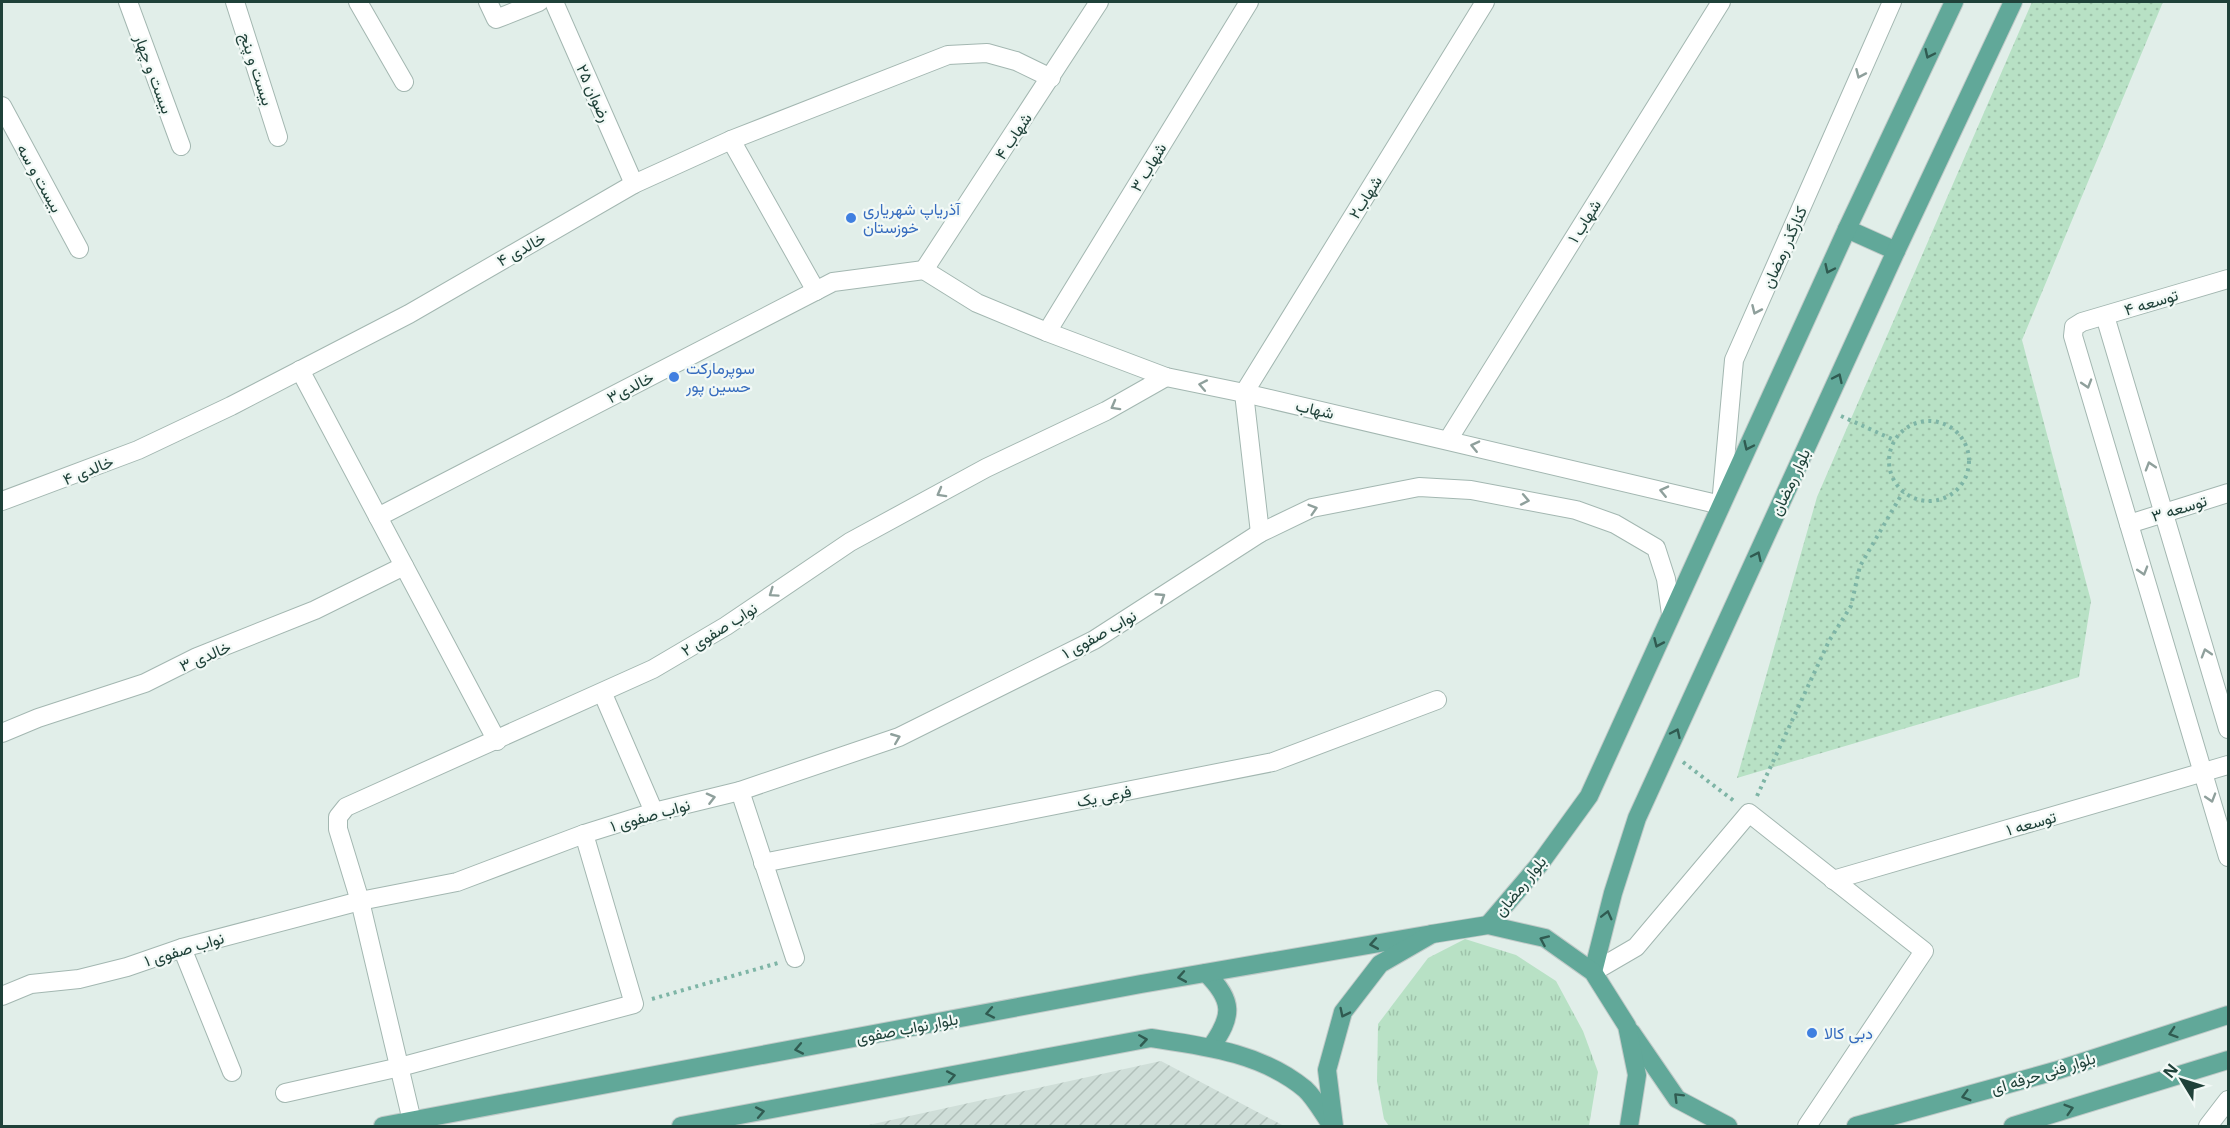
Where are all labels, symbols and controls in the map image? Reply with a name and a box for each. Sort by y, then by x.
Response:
street label: بیست و چهار [128,30,178,117]
street label: بیست و پنج [234,30,279,109]
one-way arrow [1925,48,1937,59]
street label: رضوان ۲۵ [571,61,617,125]
one-way arrow [1855,68,1867,79]
street label: شهاب ۴ [989,108,1037,164]
street label: شهاب ۳ [1125,138,1171,196]
street label: بیست و سه [12,140,68,216]
street label: شهاب۲ [1343,171,1387,223]
street label: شهاب ۱ [1562,195,1606,247]
place label: آذریاپ شهریاری خوزستان [863,198,961,238]
street label: کنارگذر رمضان [1756,203,1812,291]
marker: آذریاپ شهریاری خوزستان [844,211,858,225]
street label: خالدی ۴ [493,226,550,271]
one-way arrow [1824,263,1836,274]
street label: توسعه ۴ [2121,283,2181,321]
one-way arrow [1751,304,1763,315]
place label: سوپرمارکت حسین پور [685,357,755,398]
street label: خالدی۳ [603,366,657,408]
marker: سوپرمارکت حسین پور [667,370,681,384]
one-way arrow [1830,374,1842,385]
one-way arrow [2080,378,2092,389]
one-way arrow [1198,379,1208,392]
street label: شهاب [1294,394,1336,424]
one-way arrow [1111,399,1121,410]
one-way arrow [1743,440,1755,451]
one-way arrow [1470,441,1480,454]
street label: بلوار رمضان [1765,445,1815,519]
street label: خالدی ۴ [59,450,117,490]
one-way arrow [2145,461,2157,472]
one-way arrow [936,486,947,497]
one-way arrow [1660,486,1670,499]
street label: توسعه ۳ [2149,489,2209,527]
one-way arrow [1520,493,1530,506]
one-way arrow [1307,504,1318,517]
one-way arrow [1749,551,1761,562]
one-way arrow [2136,565,2148,576]
one-way arrow [769,586,780,597]
one-way arrow [1155,593,1165,605]
street label: نواب صفوی ۲ [677,597,761,661]
street label: نواب صفوی ۱ [1058,604,1140,664]
street label: خالدی ۳ [176,635,234,677]
one-way arrow [1654,637,1666,648]
one-way arrow [2201,648,2213,659]
one-way arrow [1668,729,1680,740]
one-way arrow [890,733,901,745]
street label: فرعی یک [1075,780,1133,812]
one-way arrow [2204,792,2216,803]
street label: نواب صفوی ۱ [608,793,692,837]
one-way arrow [706,793,716,806]
street label: توسعه ۱ [2004,805,2059,841]
street label: بلوار رمضان [1489,851,1551,921]
one-way arrow [1600,910,1613,920]
street label: نواب صفوی ۱ [142,926,226,972]
one-way arrow [1540,935,1551,947]
one-way arrow [1370,937,1379,949]
one-way arrow [1178,971,1187,983]
one-way arrow [986,1006,996,1019]
street label: بلوار نواب صفوی [854,1007,960,1049]
one-way arrow [1340,1007,1352,1018]
place label: دبی کالا [1824,1022,1873,1044]
marker: دبی کالا [1805,1026,1819,1040]
one-way arrow [2168,1026,2179,1038]
one-way arrow [1138,1035,1148,1047]
one-way arrow [794,1042,804,1055]
street label: بلوار فنی حرفه ای [1988,1047,2098,1099]
north arrow [2152,1050,2212,1110]
text: N [2158,1059,2183,1083]
one-way arrow [946,1070,956,1083]
one-way arrow [1961,1089,1972,1101]
one-way arrow [1674,1093,1685,1104]
one-way arrow [2063,1104,2074,1116]
one-way arrow [754,1106,764,1119]

